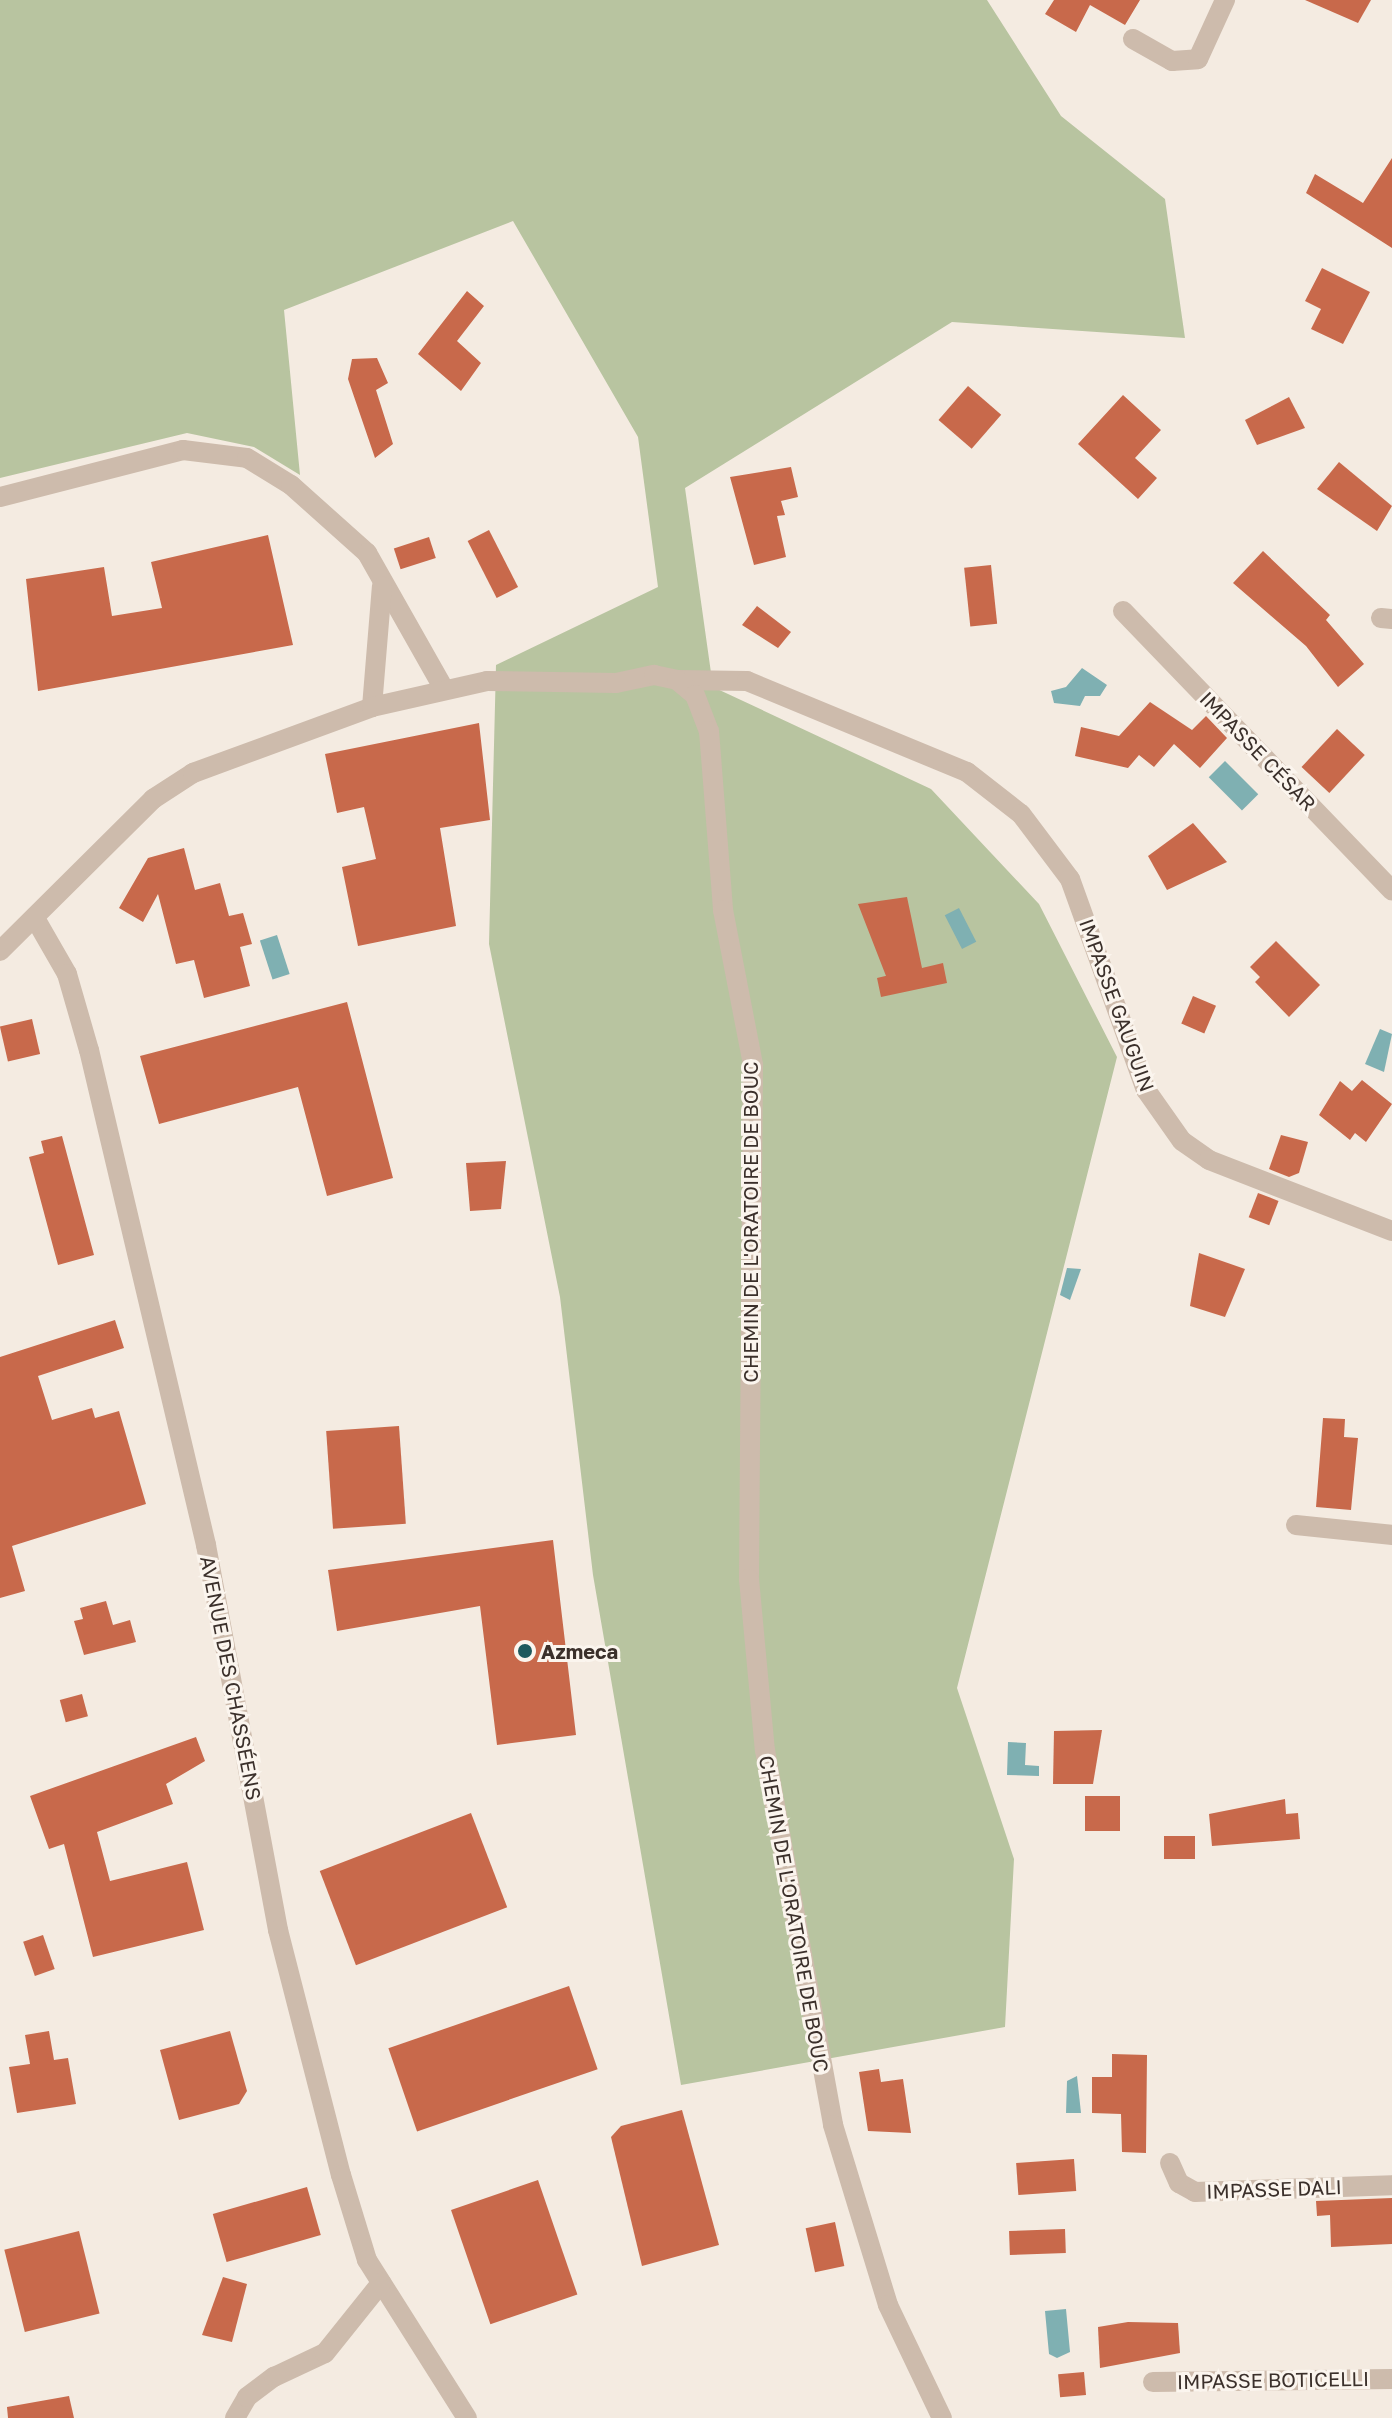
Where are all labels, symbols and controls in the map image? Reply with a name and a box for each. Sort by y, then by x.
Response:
street label: IMPASSE CÉSAR [1195,686,1321,816]
street label: IMPASSE GAUGUIN [1075,915,1159,1095]
street label: CHEMIN DE L'ORATOIRE DE BOUC [738,1061,762,1383]
street label: AVENUE DES CHASSÉENS [196,1554,266,1802]
place label: Azmeca [541,1639,618,1663]
marker: Azmeca [516,1642,534,1660]
street label: CHEMIN DE L'ORATOIRE DE BOUC [754,1754,834,2074]
street label: IMPASSE DALI [1206,2175,1342,2203]
street label: IMPASSE BOTICELLI [1177,2366,1369,2394]

